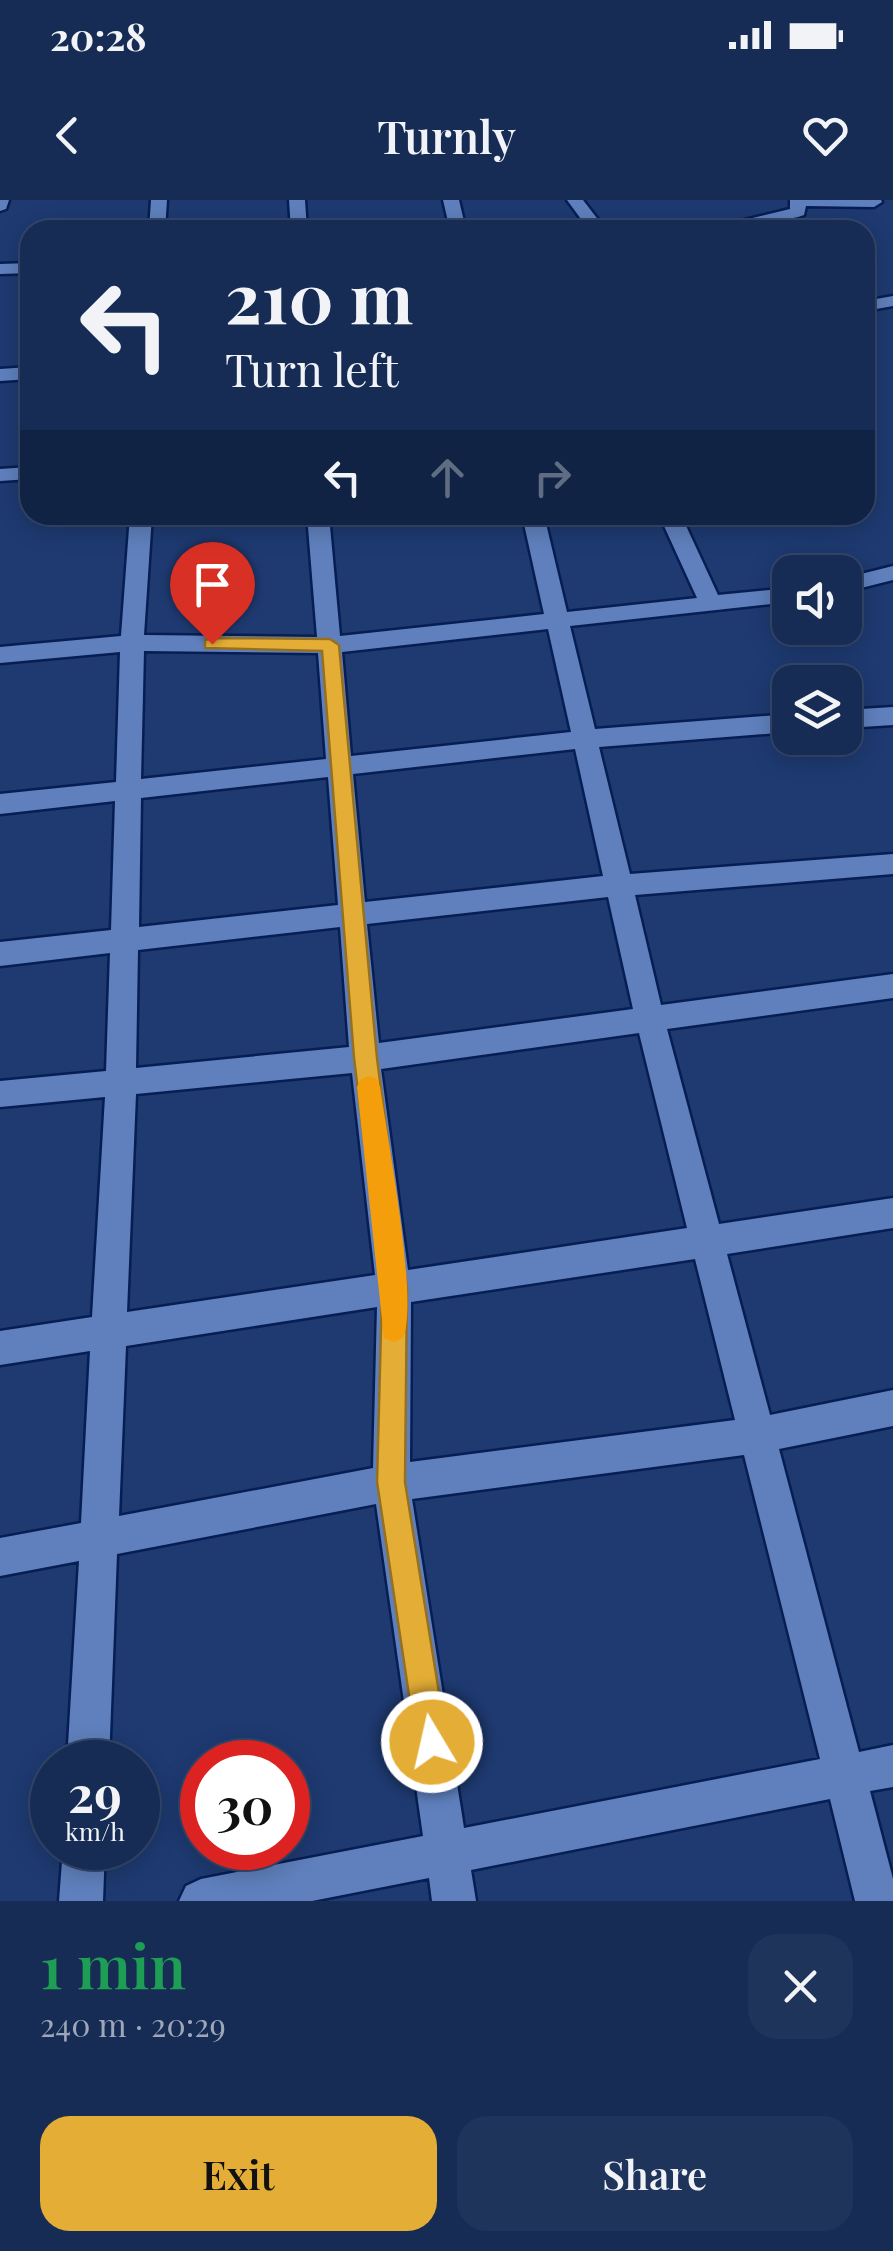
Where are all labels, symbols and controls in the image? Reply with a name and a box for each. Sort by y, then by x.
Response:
text: 20:28 [50,10,147,61]
text: Turnly [377,105,516,165]
icon: back [40,108,95,163]
icon: heart [798,108,853,163]
text: 210 m [225,248,413,342]
icon: left [60,260,190,390]
text: Turn left [225,338,399,398]
icon: left [315,450,370,505]
icon: ahead [420,450,475,505]
icon: right [525,450,580,505]
pin [170,542,255,645]
map controls [772,555,862,755]
button: sound [772,555,862,645]
icon: arrive [185,557,240,612]
button: layers [772,665,862,755]
position arrow [380,1690,484,1794]
speed limit sign: 30 [180,1740,310,1870]
text: 29 [68,1759,122,1826]
text: km/h [65,1814,125,1847]
text: 1 min [40,1924,186,2004]
button: close [748,1934,853,2039]
text: 240 m · 20:29 [40,2002,226,2045]
button: Exit [40,2116,437,2231]
button: Share [457,2116,853,2231]

